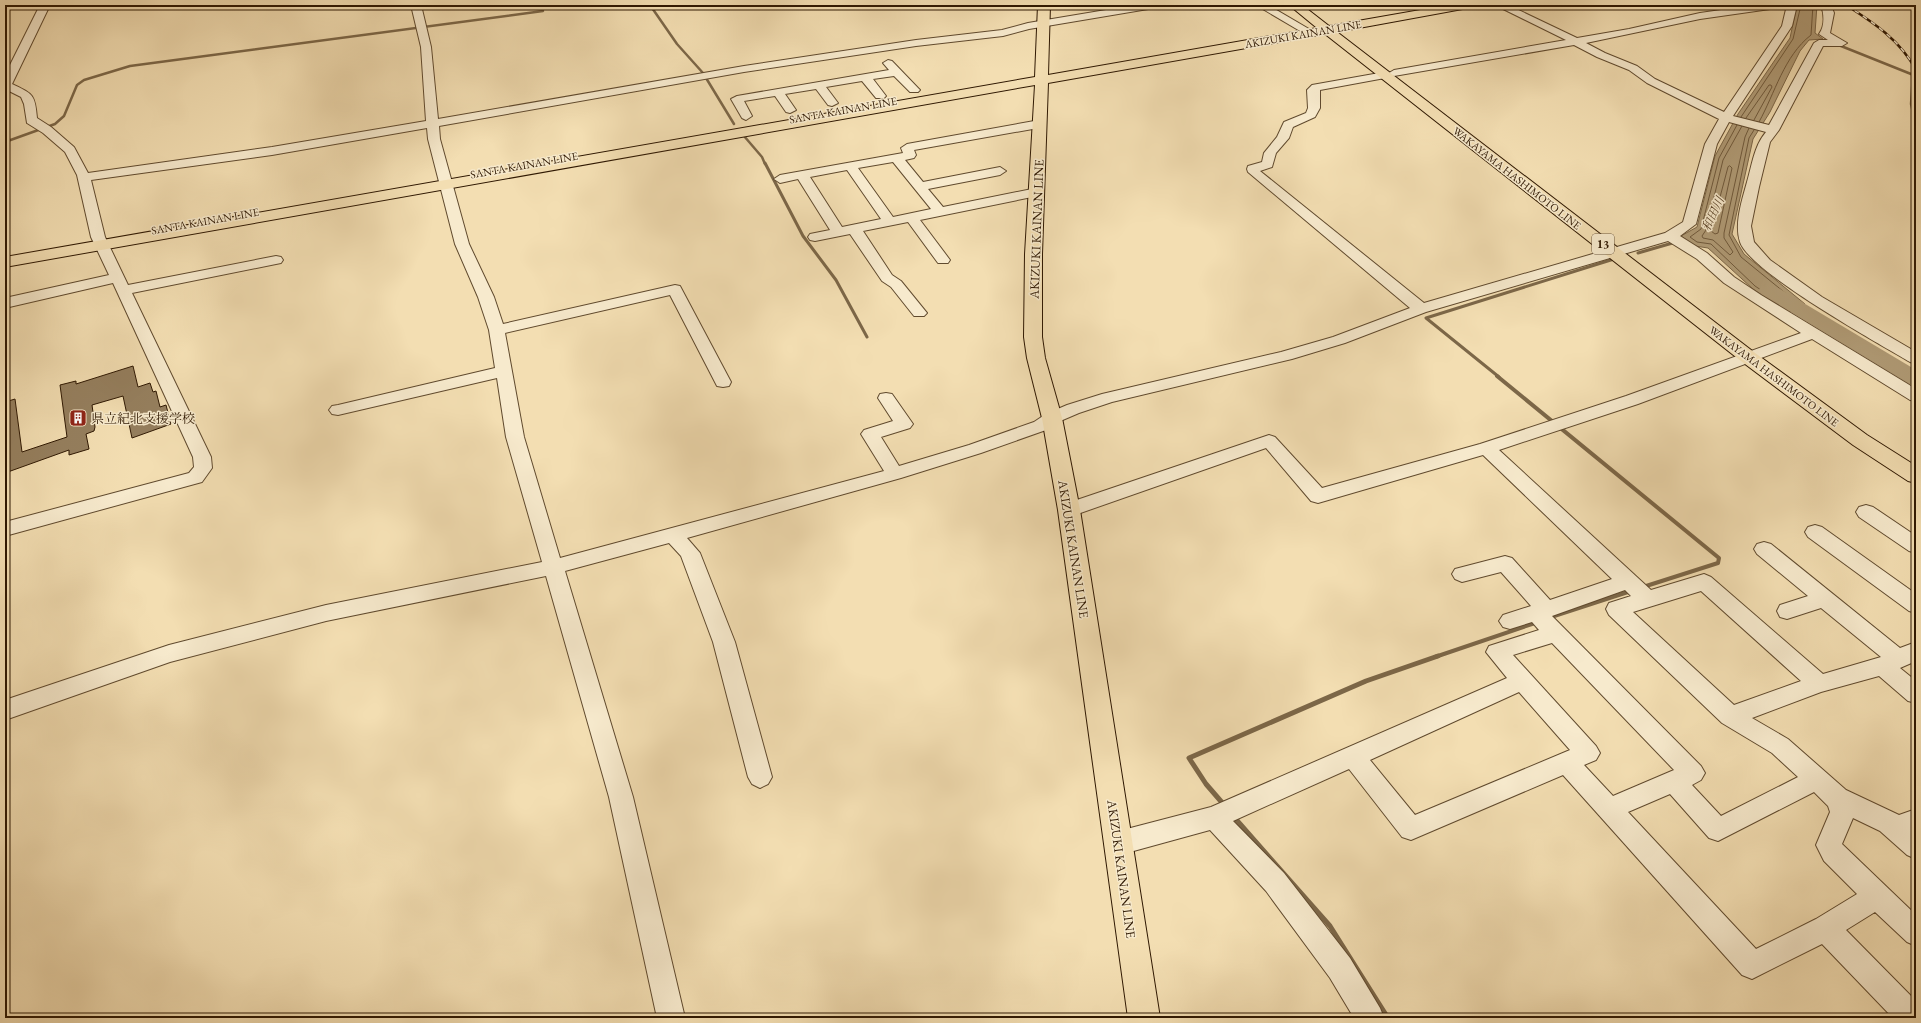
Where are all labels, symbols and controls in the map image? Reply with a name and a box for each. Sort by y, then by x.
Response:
street label: AKIZUKI KAINAN LINE [1243,17,1362,51]
street label: SANTA KAINAN LINE [788,94,898,126]
street label: WAKAYAMA HASHIMOTO LINE [1450,124,1584,232]
street label: SANTA KAINAN LINE [469,149,579,181]
street label: AKIZUKI KAINAN LINE [1026,159,1047,300]
water label: 和田川 [1698,192,1729,234]
street label: SANTA KAINAN LINE [150,205,260,237]
road number: 13 [1592,234,1614,254]
street label: WAKAYAMA HASHIMOTO LINE [1706,323,1842,429]
building icon: 県立紀北支援学校 [68,408,88,428]
place label: 県立紀北支援学校 [91,410,195,427]
street label: AKIZUKI KAINAN LINE [1054,478,1093,619]
street label: AKIZUKI KAINAN LINE [1103,798,1140,939]

